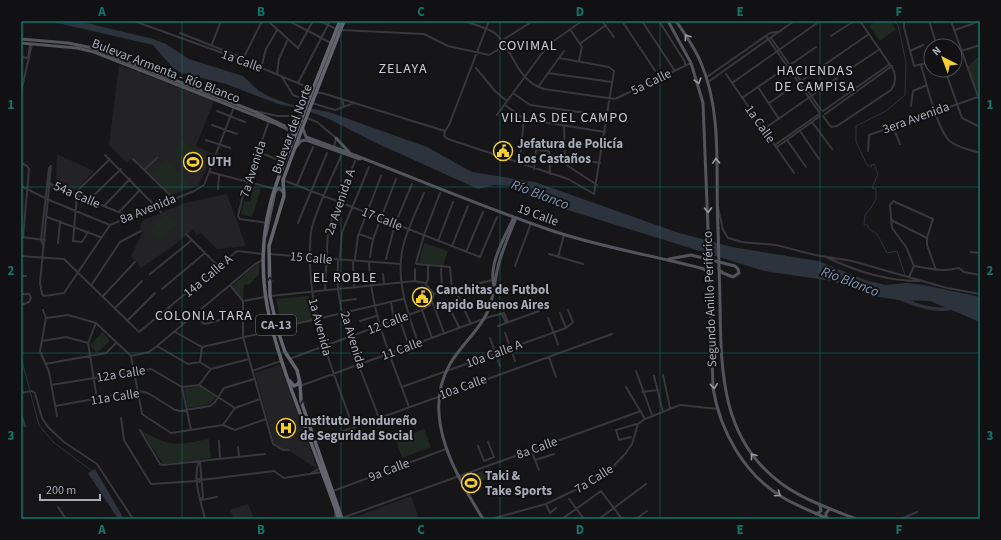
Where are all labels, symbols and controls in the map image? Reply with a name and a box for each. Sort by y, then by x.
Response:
text: A [97,3,106,21]
text: B [257,3,265,21]
text: C [417,3,425,21]
text: D [576,3,584,21]
text: E [736,3,744,21]
text: F [896,3,903,21]
street label: Bulevar Armenta - Río Blanco [89,34,243,108]
one-way arrow [684,34,692,41]
district label: COVIMAL [498,36,558,56]
north arrow [923,38,963,78]
text: N [929,43,944,59]
street label: 1a Calle [219,45,265,77]
district label: ZELAYA [378,59,428,79]
district label: HACIENDAS DE CAMPISA [774,61,856,97]
street label: 5a Calle [628,65,674,99]
one-way arrow [693,77,702,84]
street label: Bulevar del Norte [267,82,317,176]
text: 1 [8,96,15,114]
text: 1 [987,96,994,114]
street label: 3era Avenida [880,98,952,138]
street label: 1a Calle [740,101,780,147]
district label: VILLAS DEL CAMPO [501,108,629,128]
place label: Jefatura de Policía Los Castaños [517,135,623,168]
street label: 7a Avenida [235,138,271,200]
public building icon: Jefatura de Policía Los Castaños [492,140,514,162]
sports icon: UTH [182,151,204,173]
place label: UTH [207,153,232,171]
one-way arrow [712,158,720,164]
street label: 2a Avenida A [320,166,360,237]
water label: Río Blanco [508,175,572,215]
street label: 54a Calle [51,177,103,213]
street label: 8a Avenida [117,190,179,228]
street label: 19 Calle [515,199,561,231]
street label: 17 Calle [359,203,405,235]
one-way arrow [704,207,712,213]
street label: Segundo Anillo Periférico [699,231,721,367]
street label: 15 Calle [289,247,333,269]
street label: 14a Calle A [180,250,237,302]
text: 2 [8,262,15,280]
water label: Río Blanco [818,262,882,302]
text: 2 [987,262,994,280]
district label: EL ROBLE [313,268,377,288]
one-way arrow [265,277,274,283]
place label: Canchitas de Futbol rapido Buenos Aires [436,281,550,314]
public building icon: Canchitas de Futbol rapido Buenos Aires [411,286,433,308]
street label: 1a Avenida [304,296,336,358]
district label: COLONIA TARA [155,306,253,326]
street label: 12 Calle [365,307,411,339]
street label: 2a Avenida [336,309,370,371]
road number: CA-13 [256,315,296,335]
street label: 11 Calle [379,333,425,365]
street label: 10a Calle A [463,335,526,373]
street label: 12a Calle [95,361,147,387]
street label: 10a Calle [437,370,489,404]
one-way arrow [709,383,718,389]
street label: 11a Calle [89,384,141,410]
one-way arrow [299,400,307,406]
place label: Instituto Hondureño de Seguridad Social [300,412,417,445]
hospital icon: Instituto Hondureño de Seguridad Social [275,417,297,439]
text: 3 [8,427,15,445]
text: 3 [987,427,994,445]
street label: 8a Calle [514,432,560,464]
one-way arrow [751,453,758,460]
street label: 9a Calle [366,454,412,486]
street label: 7a Calle [571,460,617,498]
place label: Taki & Take Sports [485,467,552,500]
sports icon: Taki & Take Sports [460,472,482,494]
scale bar [40,476,100,502]
text: 200 m [46,482,76,499]
one-way arrow [774,489,781,496]
text: A [97,521,106,539]
text: B [257,521,265,539]
text: C [417,521,425,539]
text: D [576,521,584,539]
text: E [736,521,744,539]
text: F [896,521,903,539]

